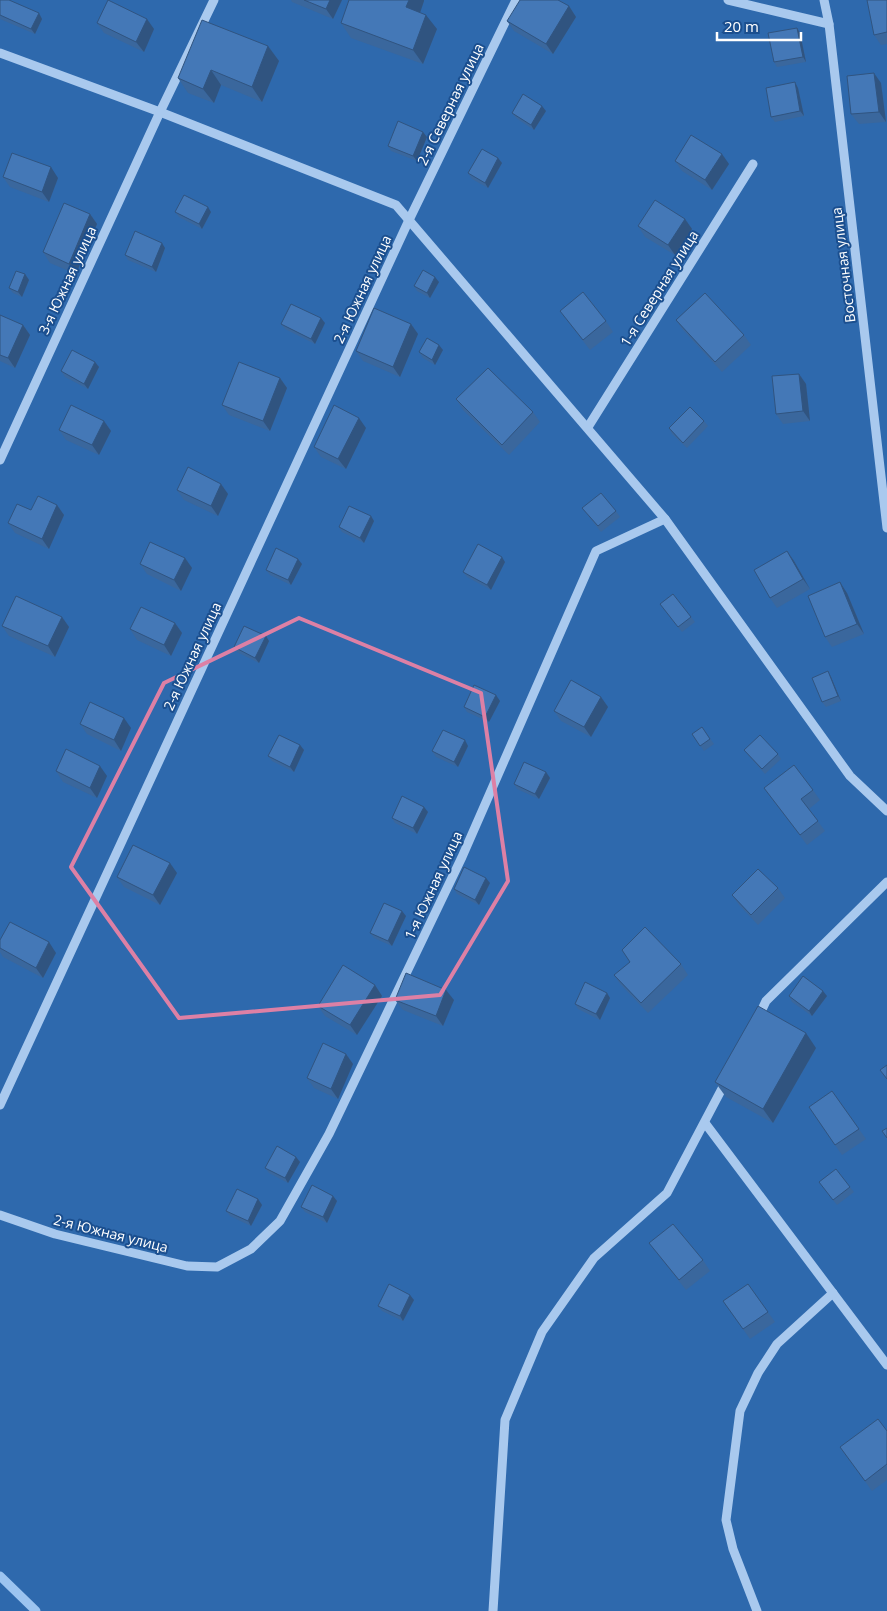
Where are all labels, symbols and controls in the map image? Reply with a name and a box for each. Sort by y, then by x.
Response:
scale bar [717,10,801,42]
text: 20 m [724,16,759,36]
street label: 2-я Северная улица [412,40,488,168]
street label: Восточная улица [826,206,860,324]
street label: 3-я Южная улица [34,223,100,337]
street label: 1-я Северная улица [616,226,702,350]
street label: 2-я Южная улица [329,232,395,346]
street label: 2-я Южная улица [159,599,225,713]
street label: 1-я Южная улица [400,828,466,942]
street label: 2-я Южная улица [52,1210,170,1256]

